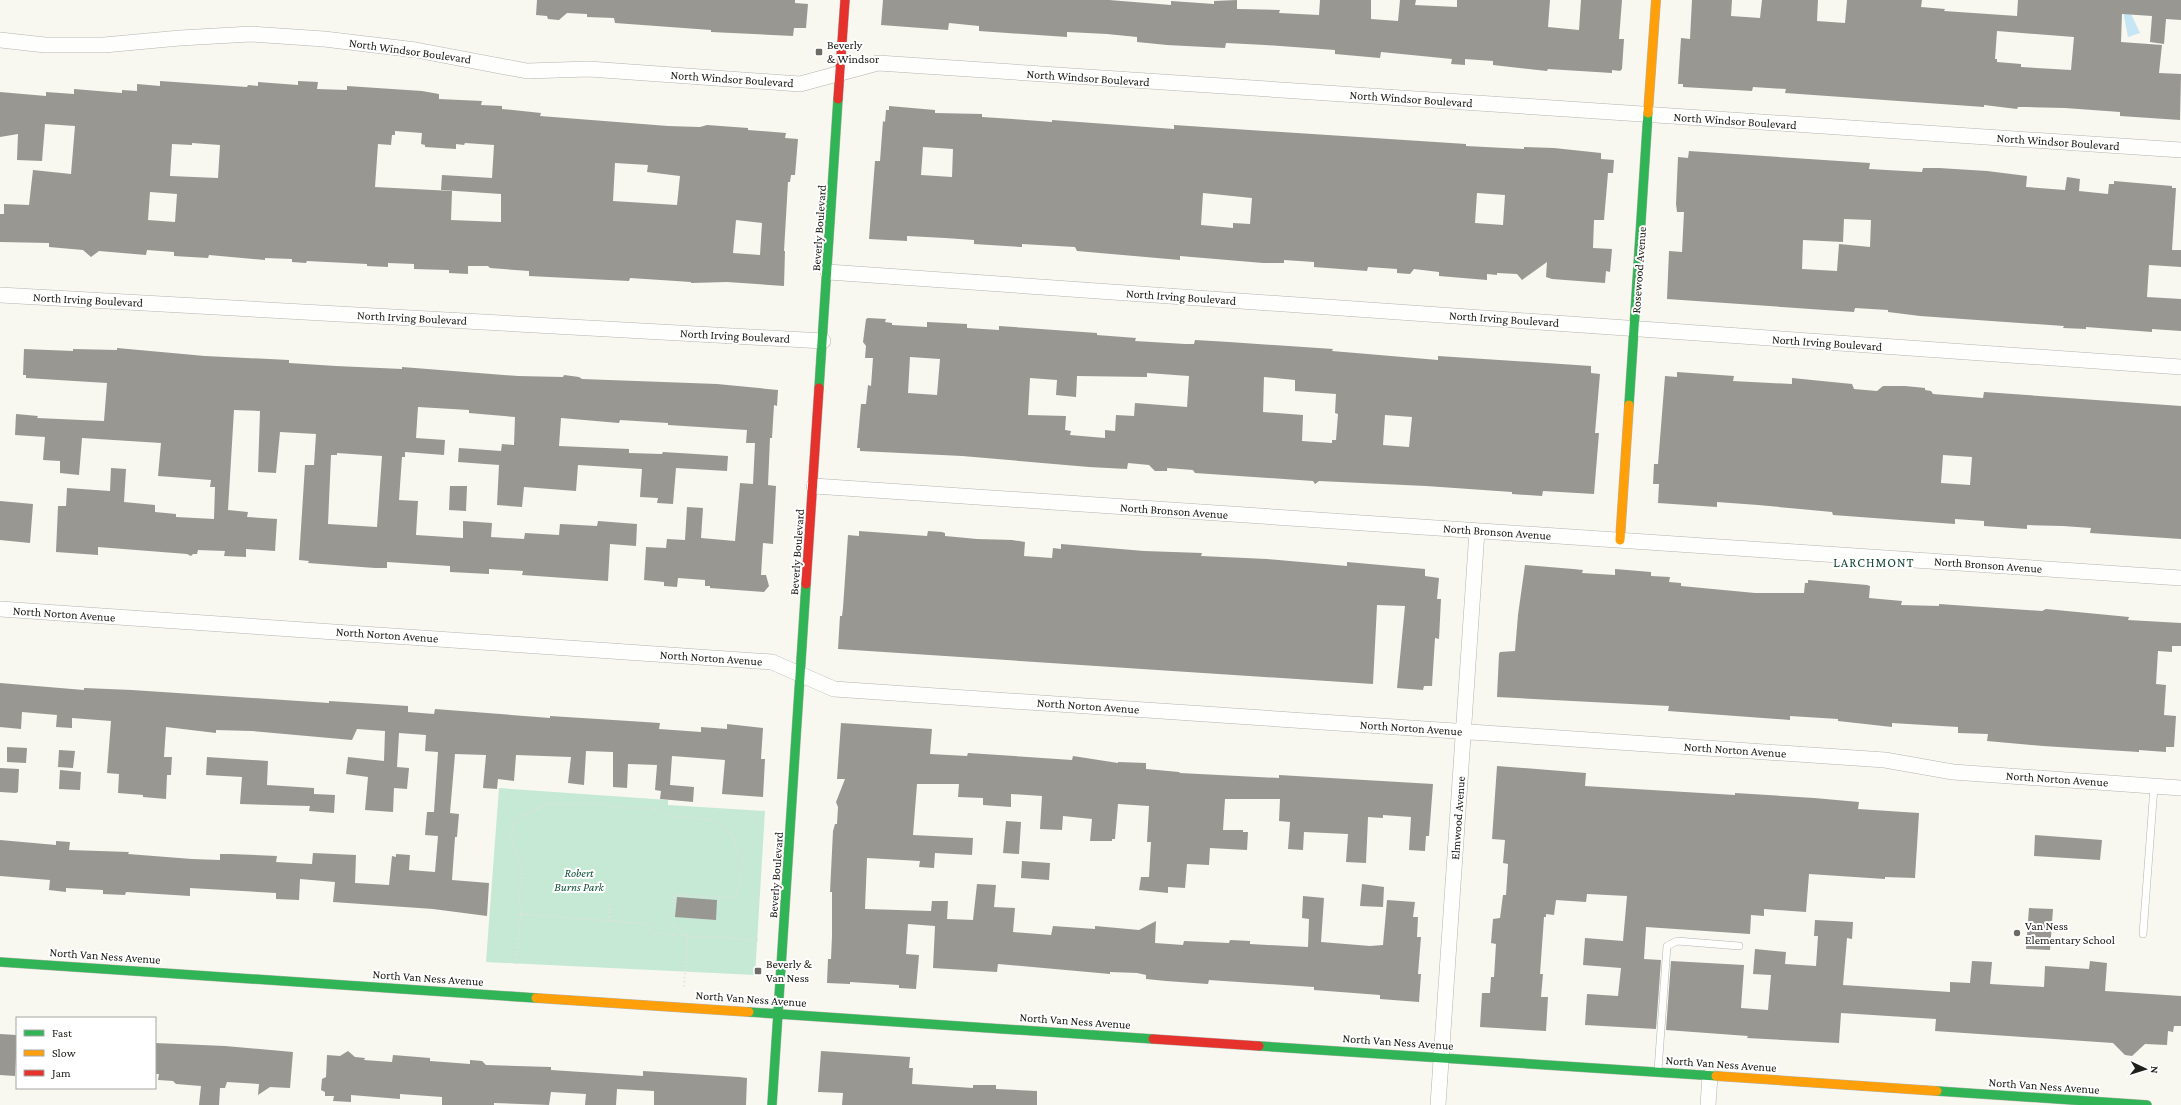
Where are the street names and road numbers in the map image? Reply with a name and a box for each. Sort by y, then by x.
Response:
street label: North Windsor Boulevard [348,35,473,67]
street label: North Windsor Boulevard [1026,67,1151,89]
street label: North Windsor Boulevard [670,68,795,90]
street label: North Windsor Boulevard [1349,88,1474,110]
street label: North Windsor Boulevard [1673,110,1798,132]
street label: North Windsor Boulevard [1996,131,2121,153]
street label: Beverly Boulevard [809,184,829,272]
street label: Rosewood Avenue [1629,226,1649,314]
street label: North Irving Boulevard [1125,286,1237,308]
street label: North Irving Boulevard [32,290,144,310]
street label: North Irving Boulevard [356,308,468,328]
street label: North Irving Boulevard [1448,308,1560,330]
street label: North Irving Boulevard [679,326,791,346]
street label: North Irving Boulevard [1771,332,1883,354]
street label: North Bronson Avenue [1119,500,1229,522]
street label: Beverly Boulevard [787,508,807,596]
street label: North Bronson Avenue [1442,521,1552,543]
street label: North Bronson Avenue [1933,554,2043,576]
street label: North Norton Avenue [12,603,116,625]
street label: North Norton Avenue [335,624,439,646]
street label: North Norton Avenue [659,647,763,669]
street label: North Norton Avenue [1036,695,1140,717]
street label: North Norton Avenue [1359,717,1463,739]
street label: North Norton Avenue [1683,739,1787,761]
street label: North Norton Avenue [2005,768,2109,790]
street label: Elmwood Avenue [1448,776,1468,860]
street label: Beverly Boulevard [766,831,786,919]
street label: North Van Ness Avenue [49,945,161,967]
street label: North Van Ness Avenue [372,967,484,989]
street label: North Van Ness Avenue [695,988,807,1010]
street label: North Van Ness Avenue [1019,1010,1131,1032]
street label: North Van Ness Avenue [1342,1031,1454,1053]
street label: North Van Ness Avenue [1665,1053,1777,1075]
street label: North Van Ness Avenue [1988,1075,2100,1097]

